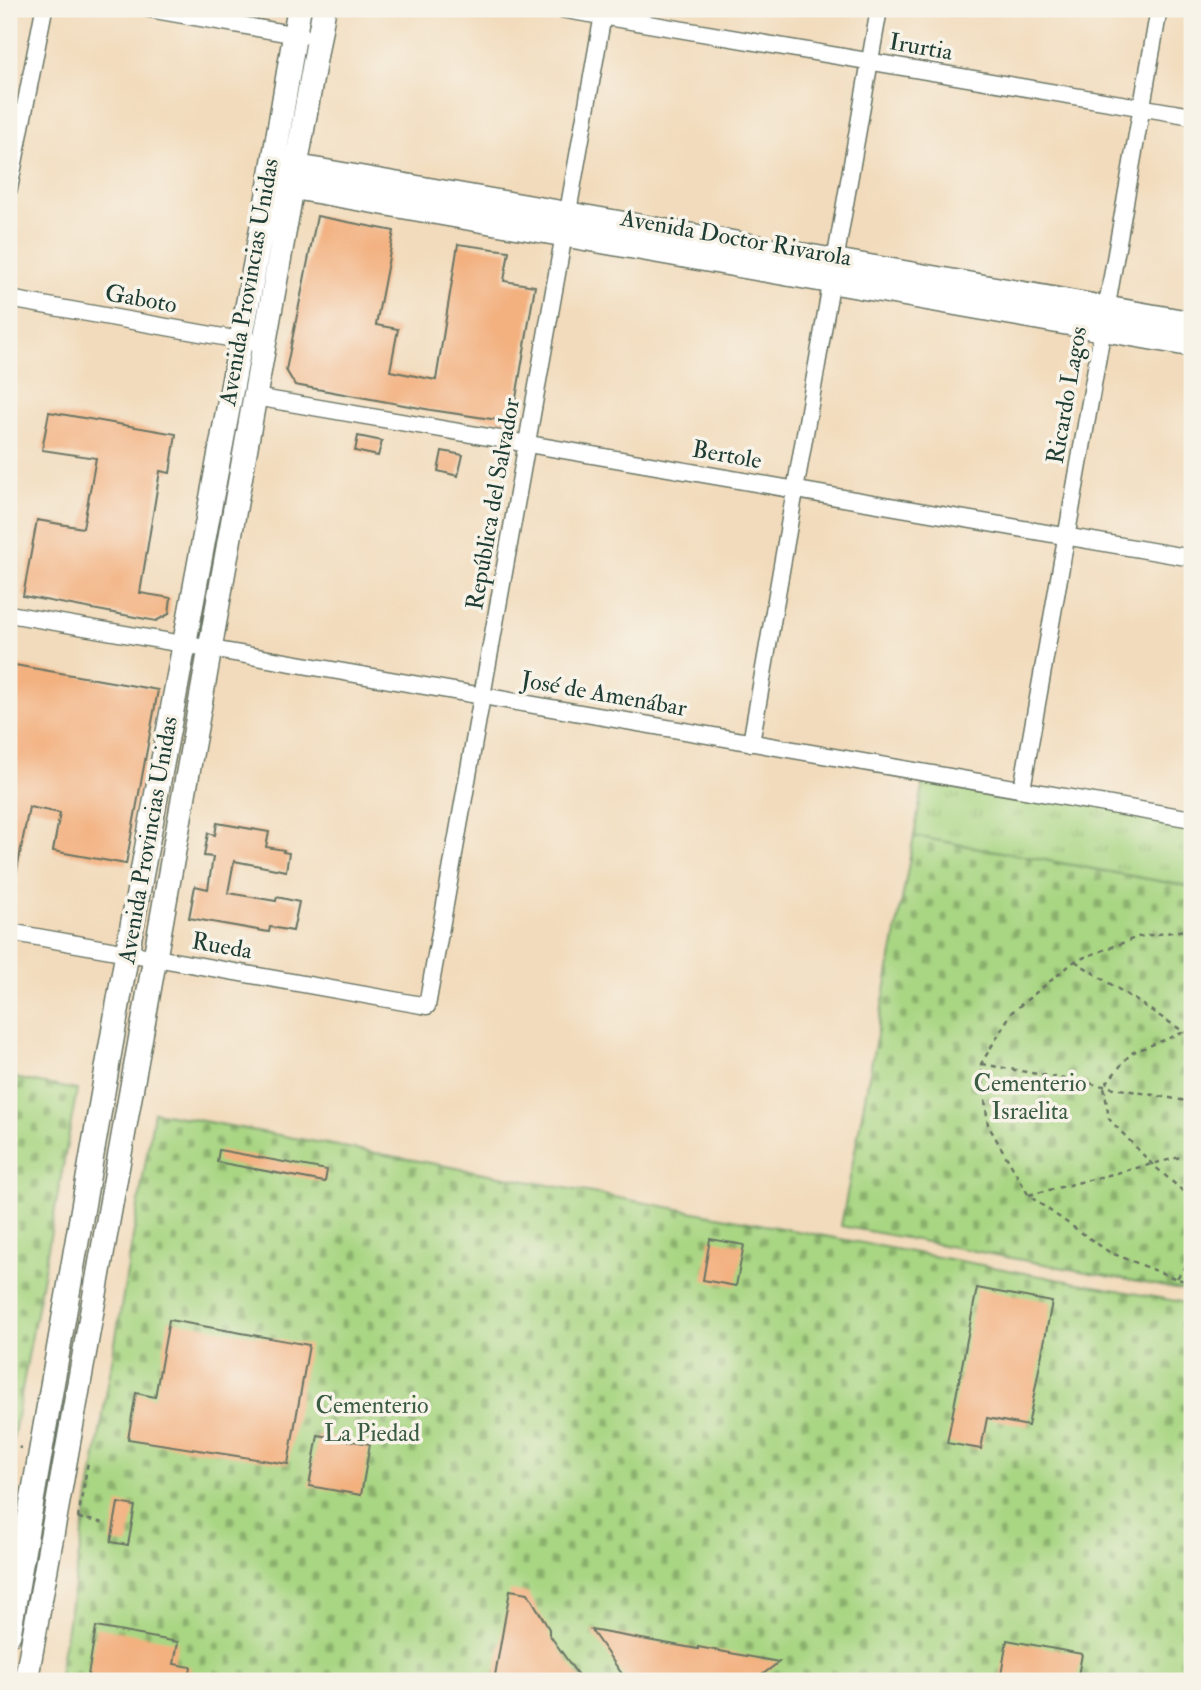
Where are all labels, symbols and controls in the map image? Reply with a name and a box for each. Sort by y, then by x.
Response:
street label: Irurtia [887,26,956,68]
street label: Avenida Provincias Unidas [212,156,286,409]
street label: Avenida Doctor Rivarola [617,202,855,274]
street label: Gaboto [103,277,179,321]
street label: Ricardo Lagos [1040,324,1094,466]
street label: República del Salvador [459,395,527,612]
street label: Bertole [690,434,764,476]
street label: José de Amenábar [518,664,689,724]
street label: Avenida Provincias Unidas [111,714,185,967]
street label: Rueda [189,925,256,967]
park label: Cementerio Israelita [974,1068,1086,1127]
park label: Cementerio La Piedad [316,1390,428,1449]

